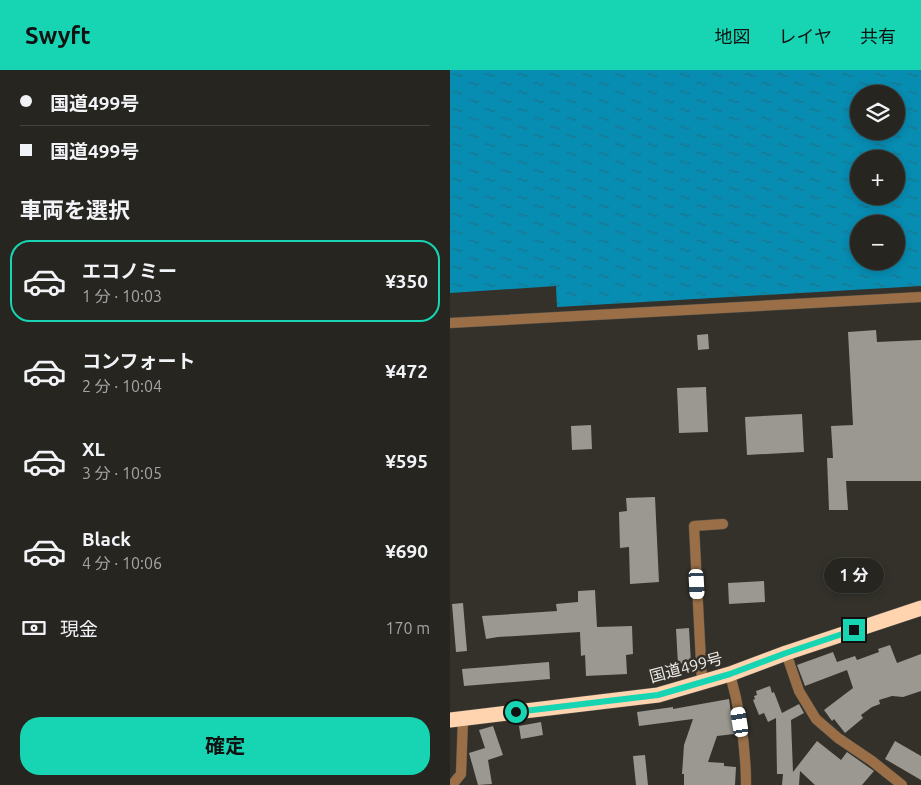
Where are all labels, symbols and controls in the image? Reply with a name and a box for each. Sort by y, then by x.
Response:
text: Swyft [25,22,91,49]
text: 地図 [715,26,751,46]
text: レイヤ [779,26,832,46]
text: 共有 [860,26,896,46]
map controls [850,85,905,270]
button: layers [850,85,905,140]
text: 国道499号 [50,92,139,114]
text: 国道499号 [50,140,139,162]
button: + [850,150,905,205]
text: 車両を選択 [20,197,130,222]
button: − [850,215,905,270]
icon: car [22,259,67,304]
text: エコノミー [82,260,177,282]
text: ¥350 [385,270,428,292]
text: 1 分 · 10:03 [82,287,162,305]
icon: car [22,349,67,394]
text: コンフォート [82,350,195,372]
text: ¥472 [385,360,428,382]
text: 2 分 · 10:04 [82,377,162,395]
text: XL [82,438,105,460]
icon: car [22,439,67,484]
text: ¥595 [385,450,428,472]
text: 3 分 · 10:05 [82,464,162,482]
text: Black [82,528,131,550]
icon: car [22,529,67,574]
text: ¥690 [385,540,428,562]
text: 4 分 · 10:06 [82,554,162,572]
callout: 1 分 [824,558,884,592]
text: 1 分 [840,566,868,584]
car [688,569,705,599]
icon: cash [20,614,48,642]
text: 現金 [60,618,98,640]
text: 170 m [385,619,430,637]
route end [843,619,865,641]
street label: 国道499号 [647,649,725,685]
route start [505,701,527,723]
car [730,706,749,738]
button: 確定 [20,717,430,775]

